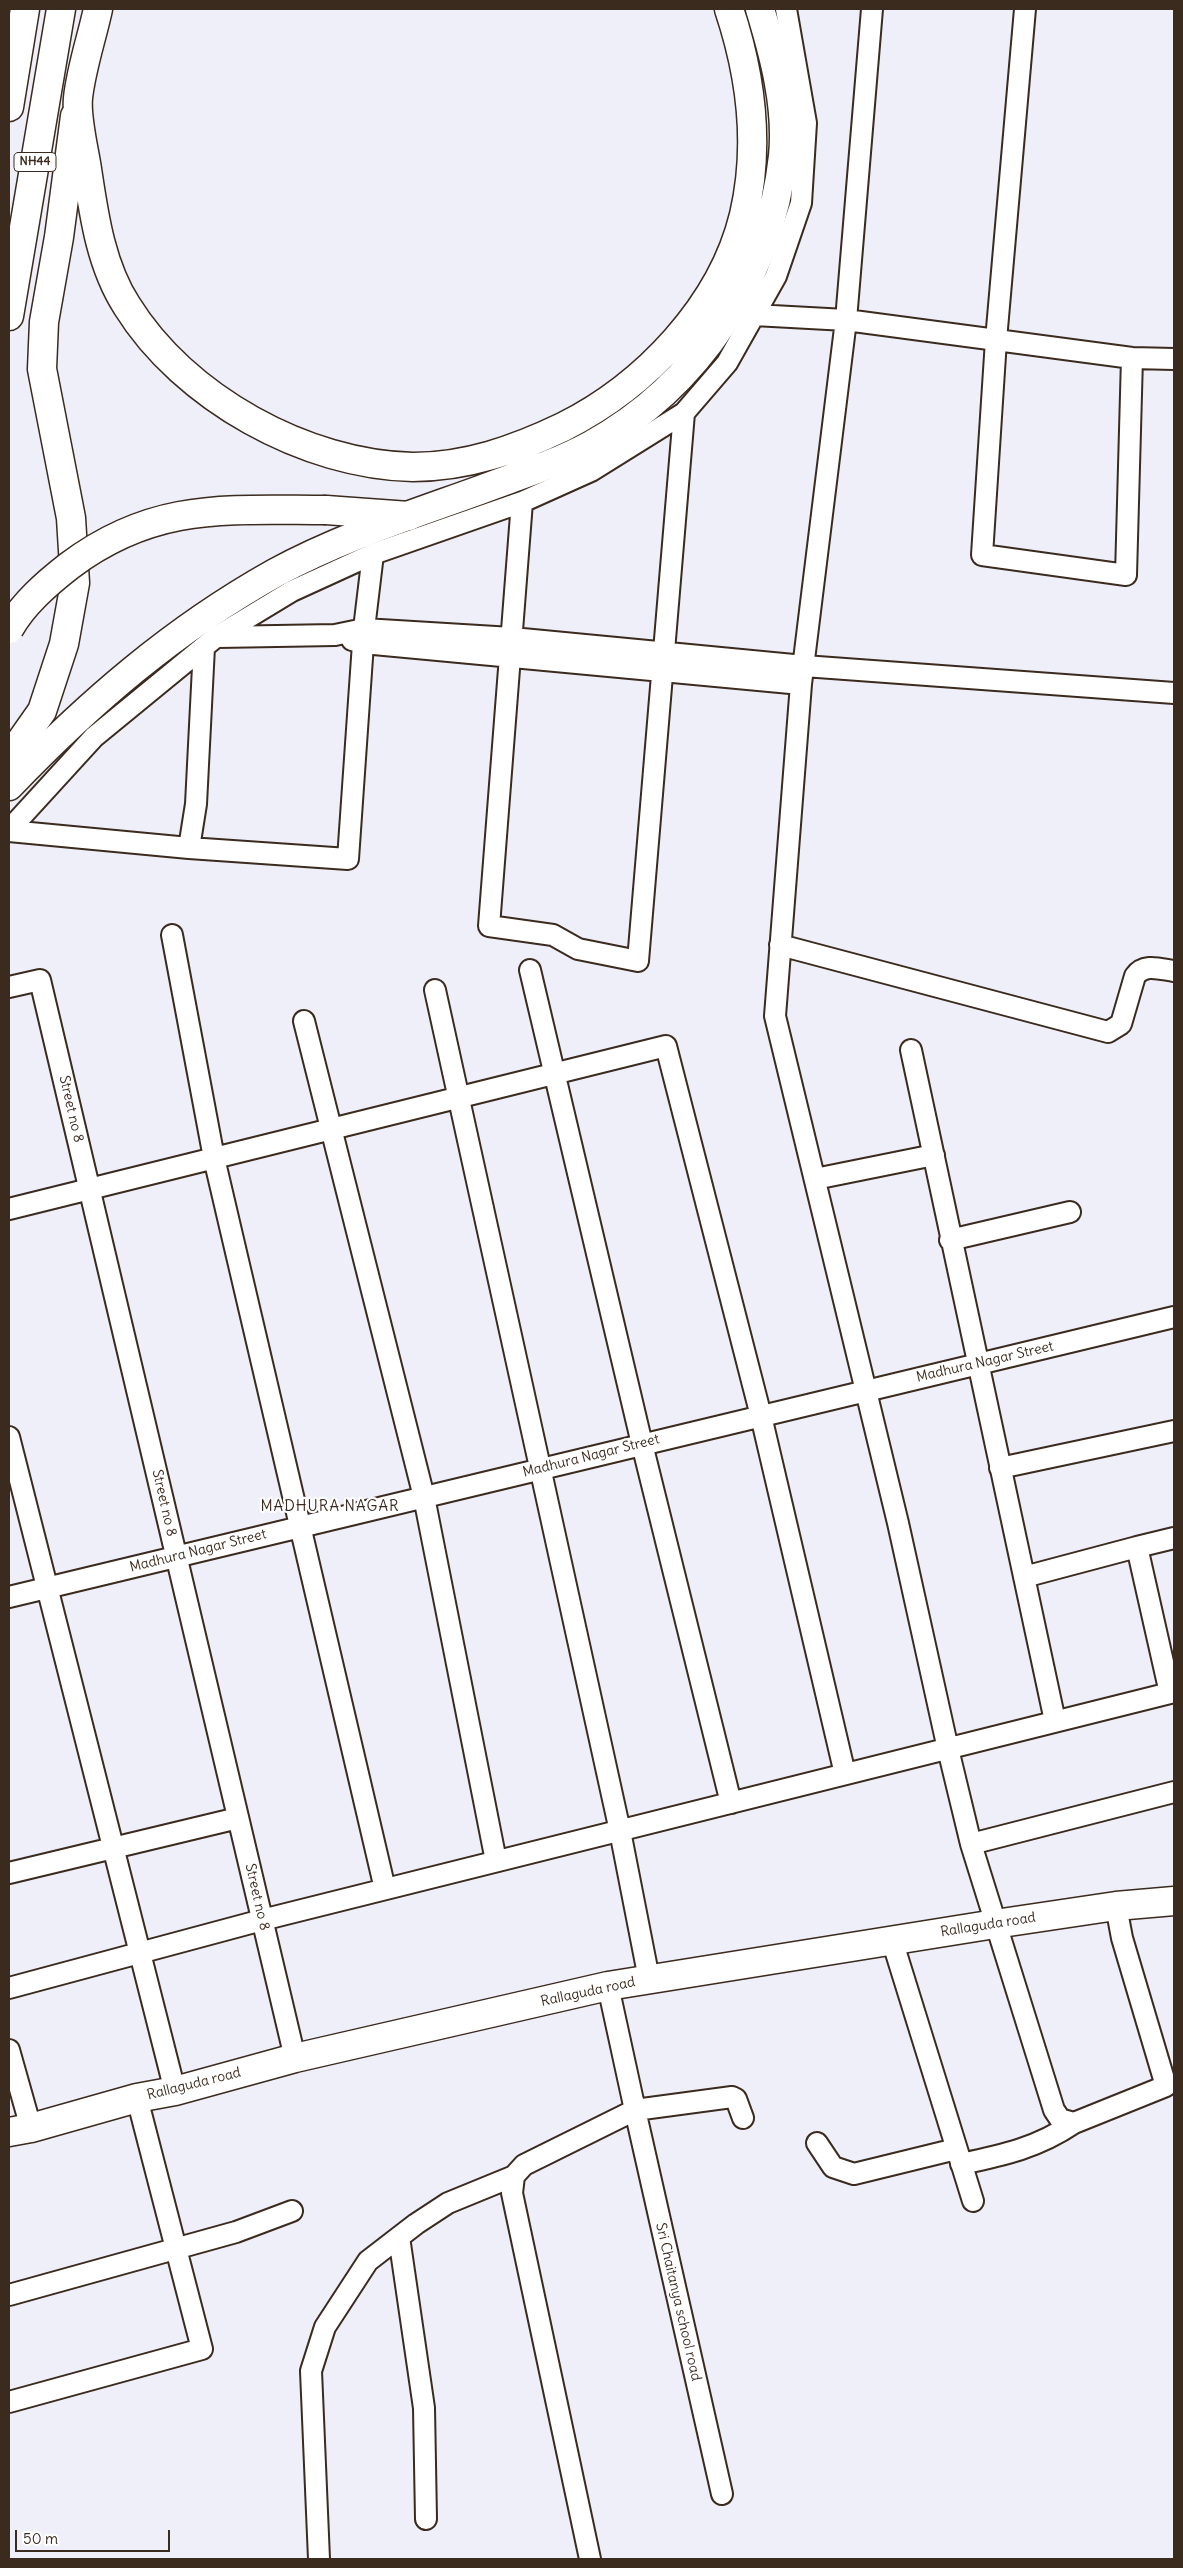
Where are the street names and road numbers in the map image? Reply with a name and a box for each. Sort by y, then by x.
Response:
road number: NH44 [14,152,56,172]
street label: Street no 8 [55,1074,87,1144]
street label: Madhura Nagar Street [915,1338,1055,1386]
street label: Madhura Nagar Street [521,1431,661,1481]
street label: Street no 8 [148,1468,180,1538]
street label: Madhura Nagar Street [128,1526,268,1576]
street label: Street no 8 [241,1862,273,1932]
street label: Rallaguda road [939,1909,1037,1941]
street label: Rallaguda road [539,1974,637,2010]
street label: Rallaguda road [145,2064,243,2104]
street label: Sri Chaitanya school road [652,2221,704,2383]

